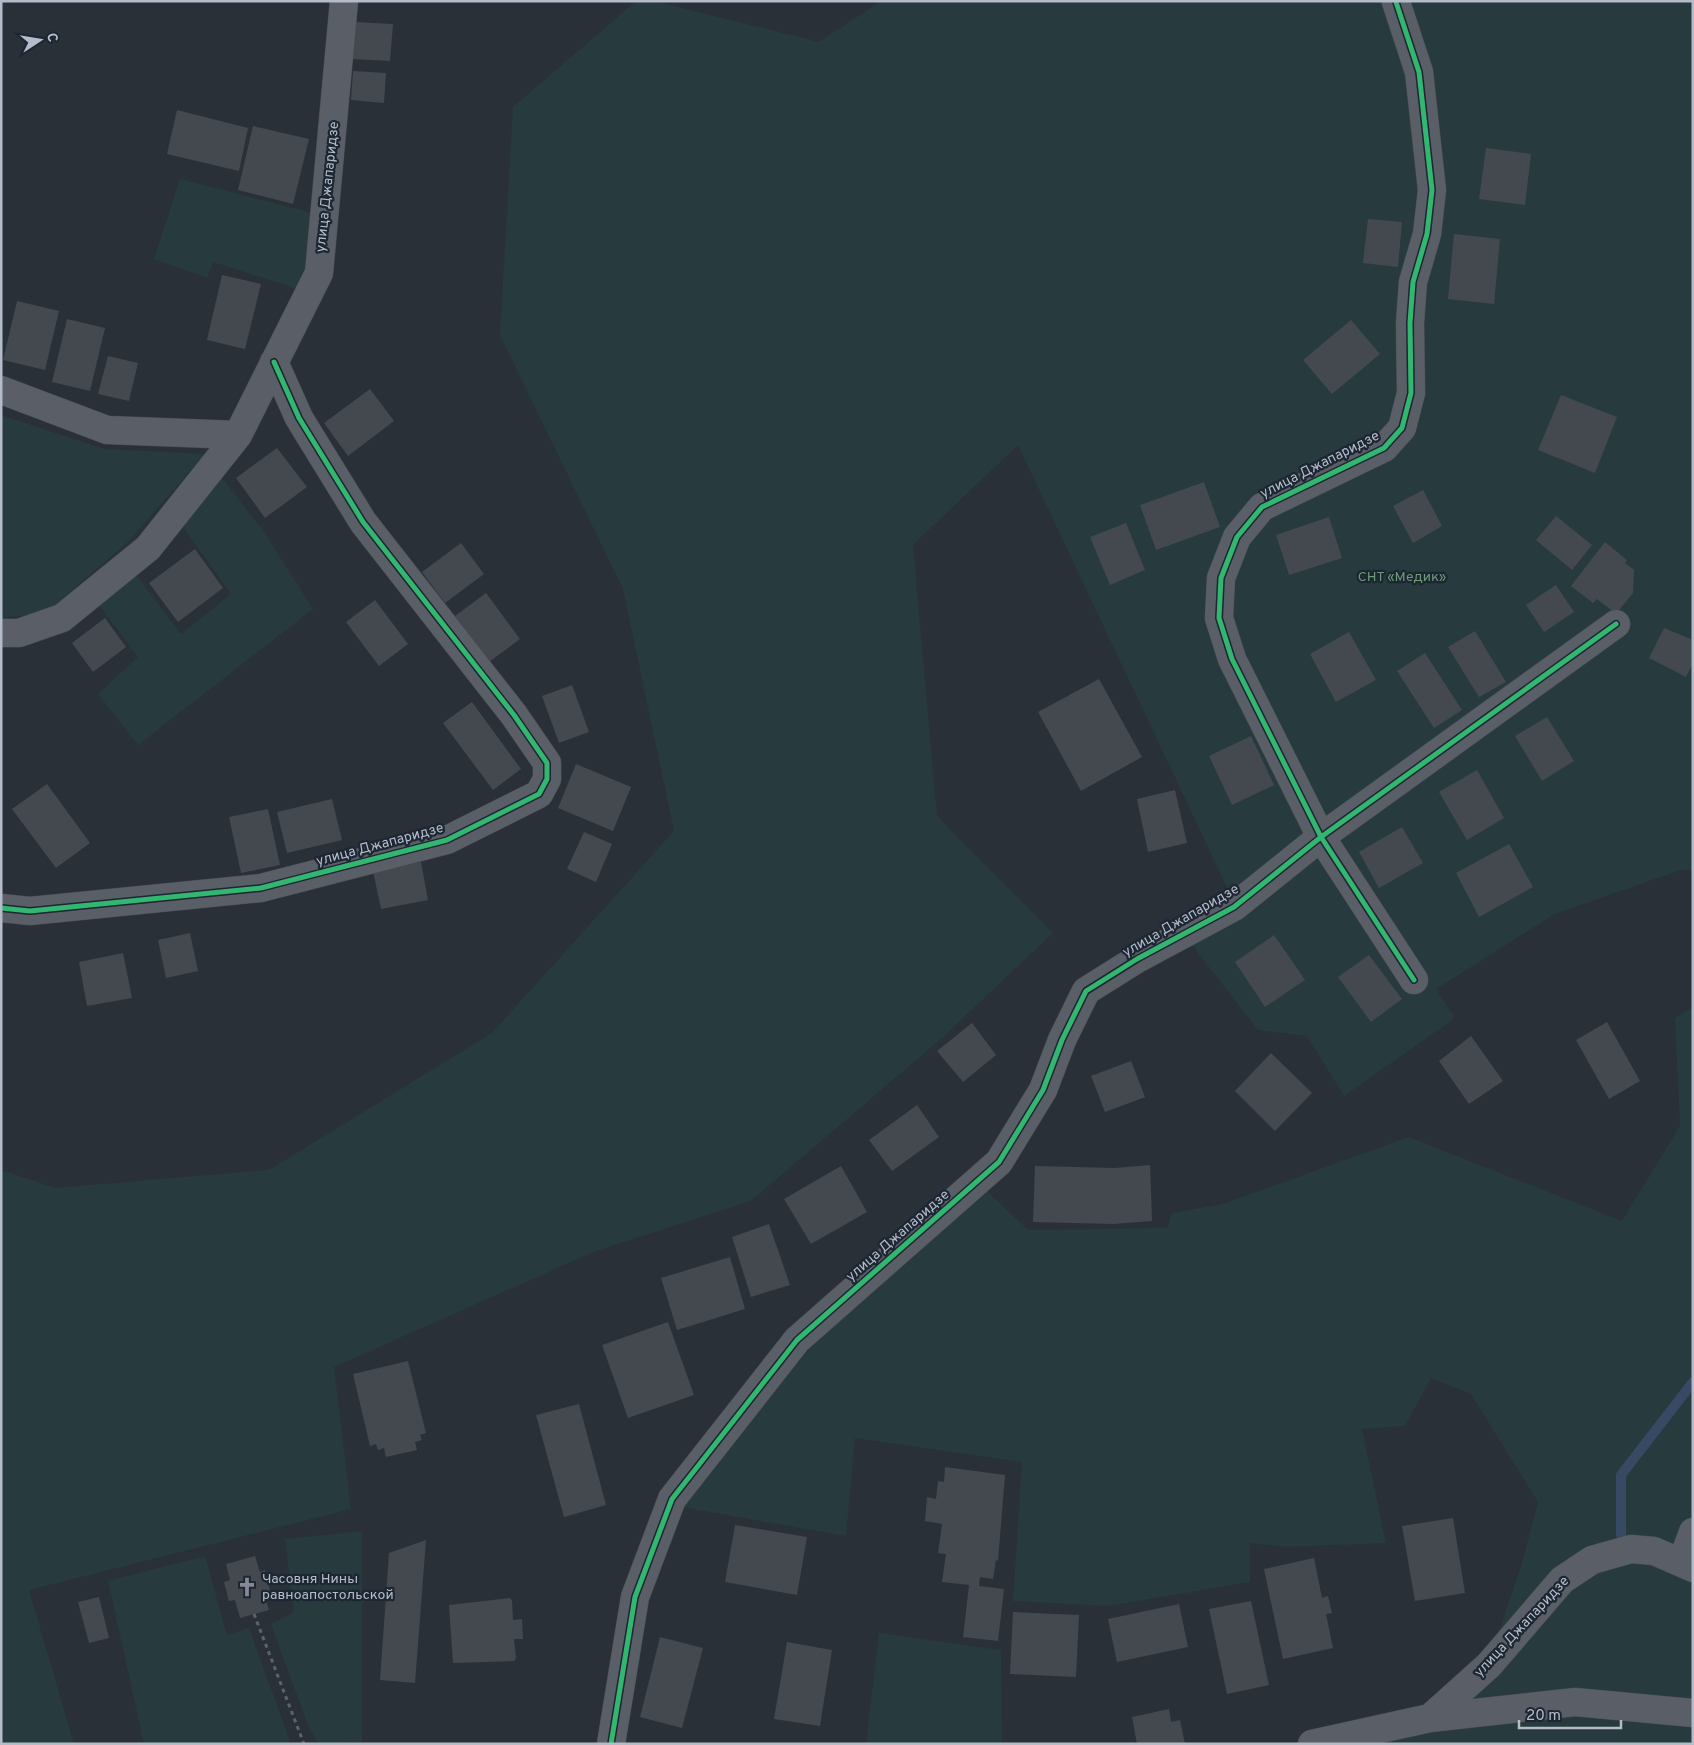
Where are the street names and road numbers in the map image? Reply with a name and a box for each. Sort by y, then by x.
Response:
street label: улица Джапаридзе [313,121,343,253]
street label: улица Джапаридзе [1258,428,1382,502]
street label: улица Джапаридзе [314,820,446,870]
street label: улица Джапаридзе [1120,881,1242,961]
street label: улица Джапаридзе [843,1186,953,1286]
street label: улица Джапаридзе [1471,1573,1573,1681]

